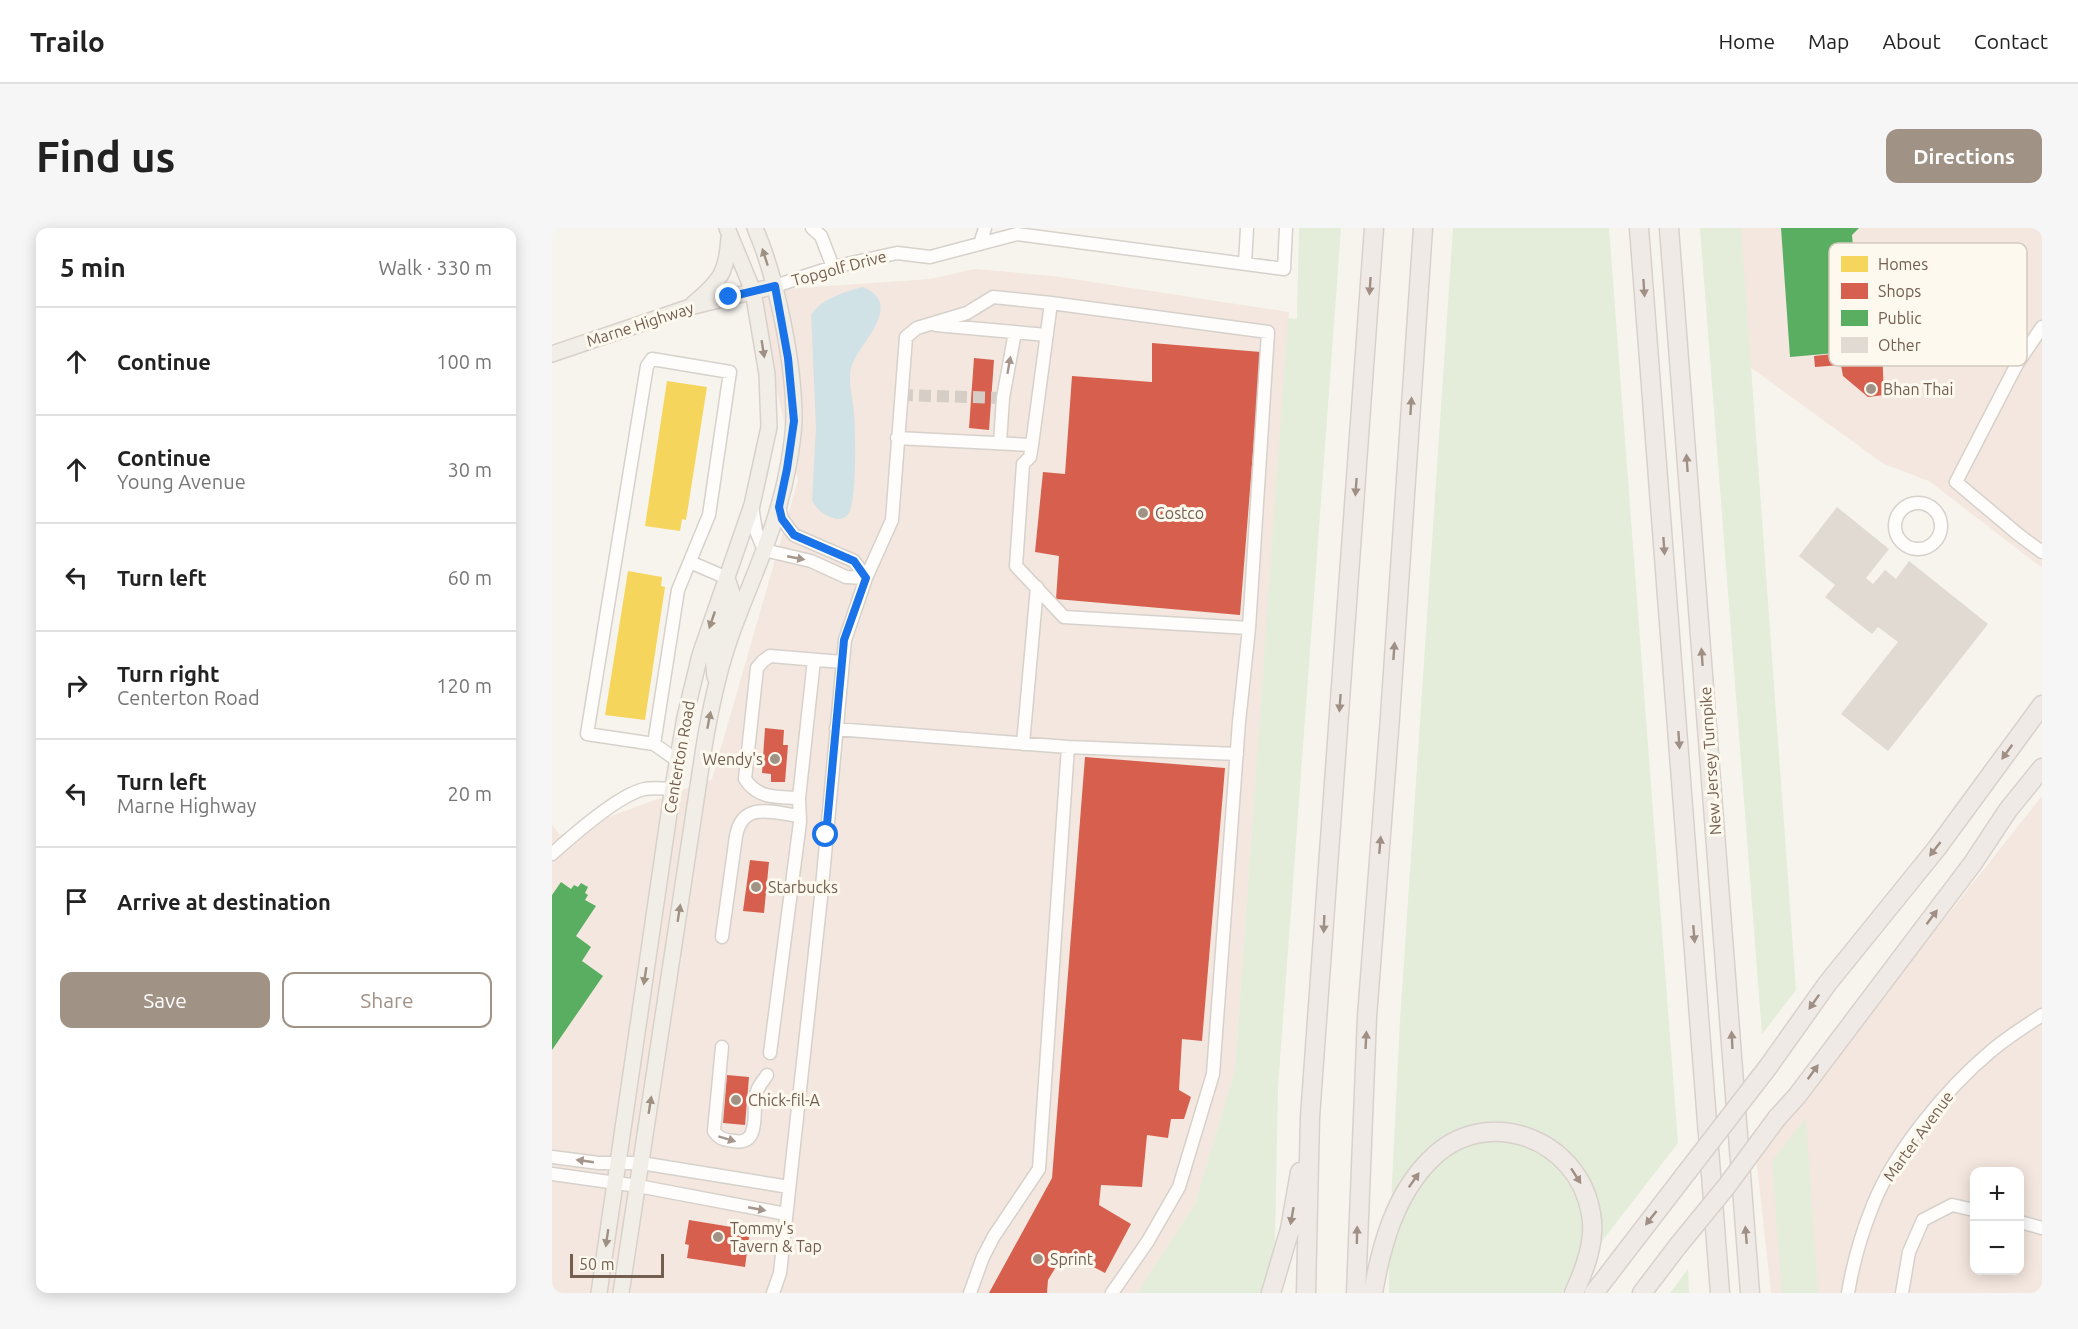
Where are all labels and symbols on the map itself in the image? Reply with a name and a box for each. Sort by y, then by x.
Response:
legend [1829,243,2027,366]
street label: Topgolf Drive [790,247,888,289]
one-way arrow [760,248,769,266]
text: Homes [1878,255,1928,273]
one-way arrow [1365,277,1375,296]
one-way arrow [1639,279,1648,298]
text: Shops [1878,282,1921,300]
route end [715,283,741,309]
street label: Marne Highway [584,298,696,350]
text: Public [1878,309,1922,327]
text: Other [1878,336,1921,354]
one-way arrow [759,340,768,359]
one-way arrow [1005,355,1014,374]
place label: Bhan Thai [1883,380,1953,398]
marker: Bhan Thai [1864,382,1878,396]
one-way arrow [1406,396,1416,415]
one-way arrow [1682,453,1692,472]
one-way arrow [1351,478,1360,497]
place label: Costco [1155,504,1204,522]
marker: Costco [1136,506,1150,520]
one-way arrow [1659,536,1669,555]
one-way arrow [786,554,805,563]
one-way arrow [706,611,716,629]
one-way arrow [1390,641,1399,660]
one-way arrow [1697,648,1707,667]
street label: New Jersey Turnpike [1696,686,1724,836]
one-way arrow [1336,693,1345,712]
street label: Centerton Road [660,699,698,815]
one-way arrow [705,710,714,729]
one-way arrow [1674,730,1684,749]
one-way arrow [2002,744,2014,759]
place label: Wendy's [703,750,763,768]
marker: Wendy's [768,752,782,766]
route start [812,821,838,847]
one-way arrow [1375,836,1385,855]
one-way arrow [1930,842,1942,857]
place label: Starbucks [768,878,838,896]
marker: Starbucks [749,880,763,894]
one-way arrow [674,903,683,922]
one-way arrow [1925,909,1938,925]
one-way arrow [1320,915,1329,934]
one-way arrow [1689,925,1698,944]
one-way arrow [640,966,649,985]
one-way arrow [1809,994,1820,1010]
one-way arrow [1361,1030,1370,1049]
one-way arrow [1727,1031,1736,1050]
one-way arrow [1807,1065,1819,1080]
street label: Marter Avenue [1879,1087,1957,1185]
place label: Chick-fil-A [748,1091,821,1109]
marker: Chick-fil-A [729,1093,743,1107]
one-way arrow [645,1096,654,1115]
one-way arrow [718,1135,736,1144]
one-way arrow [575,1157,594,1166]
one-way arrow [1571,1167,1582,1184]
one-way arrow [1409,1172,1420,1189]
one-way arrow [748,1205,767,1214]
one-way arrow [1287,1206,1296,1225]
one-way arrow [1645,1210,1657,1226]
place label: Tommy's Tavern & Tap [730,1219,822,1255]
one-way arrow [1352,1225,1362,1244]
one-way arrow [1741,1225,1750,1244]
one-way arrow [602,1228,611,1247]
marker: Tommy's Tavern & Tap [711,1230,725,1244]
place label: Sprint [1050,1250,1094,1268]
scale bar [570,1251,664,1278]
marker: Sprint [1031,1252,1045,1266]

